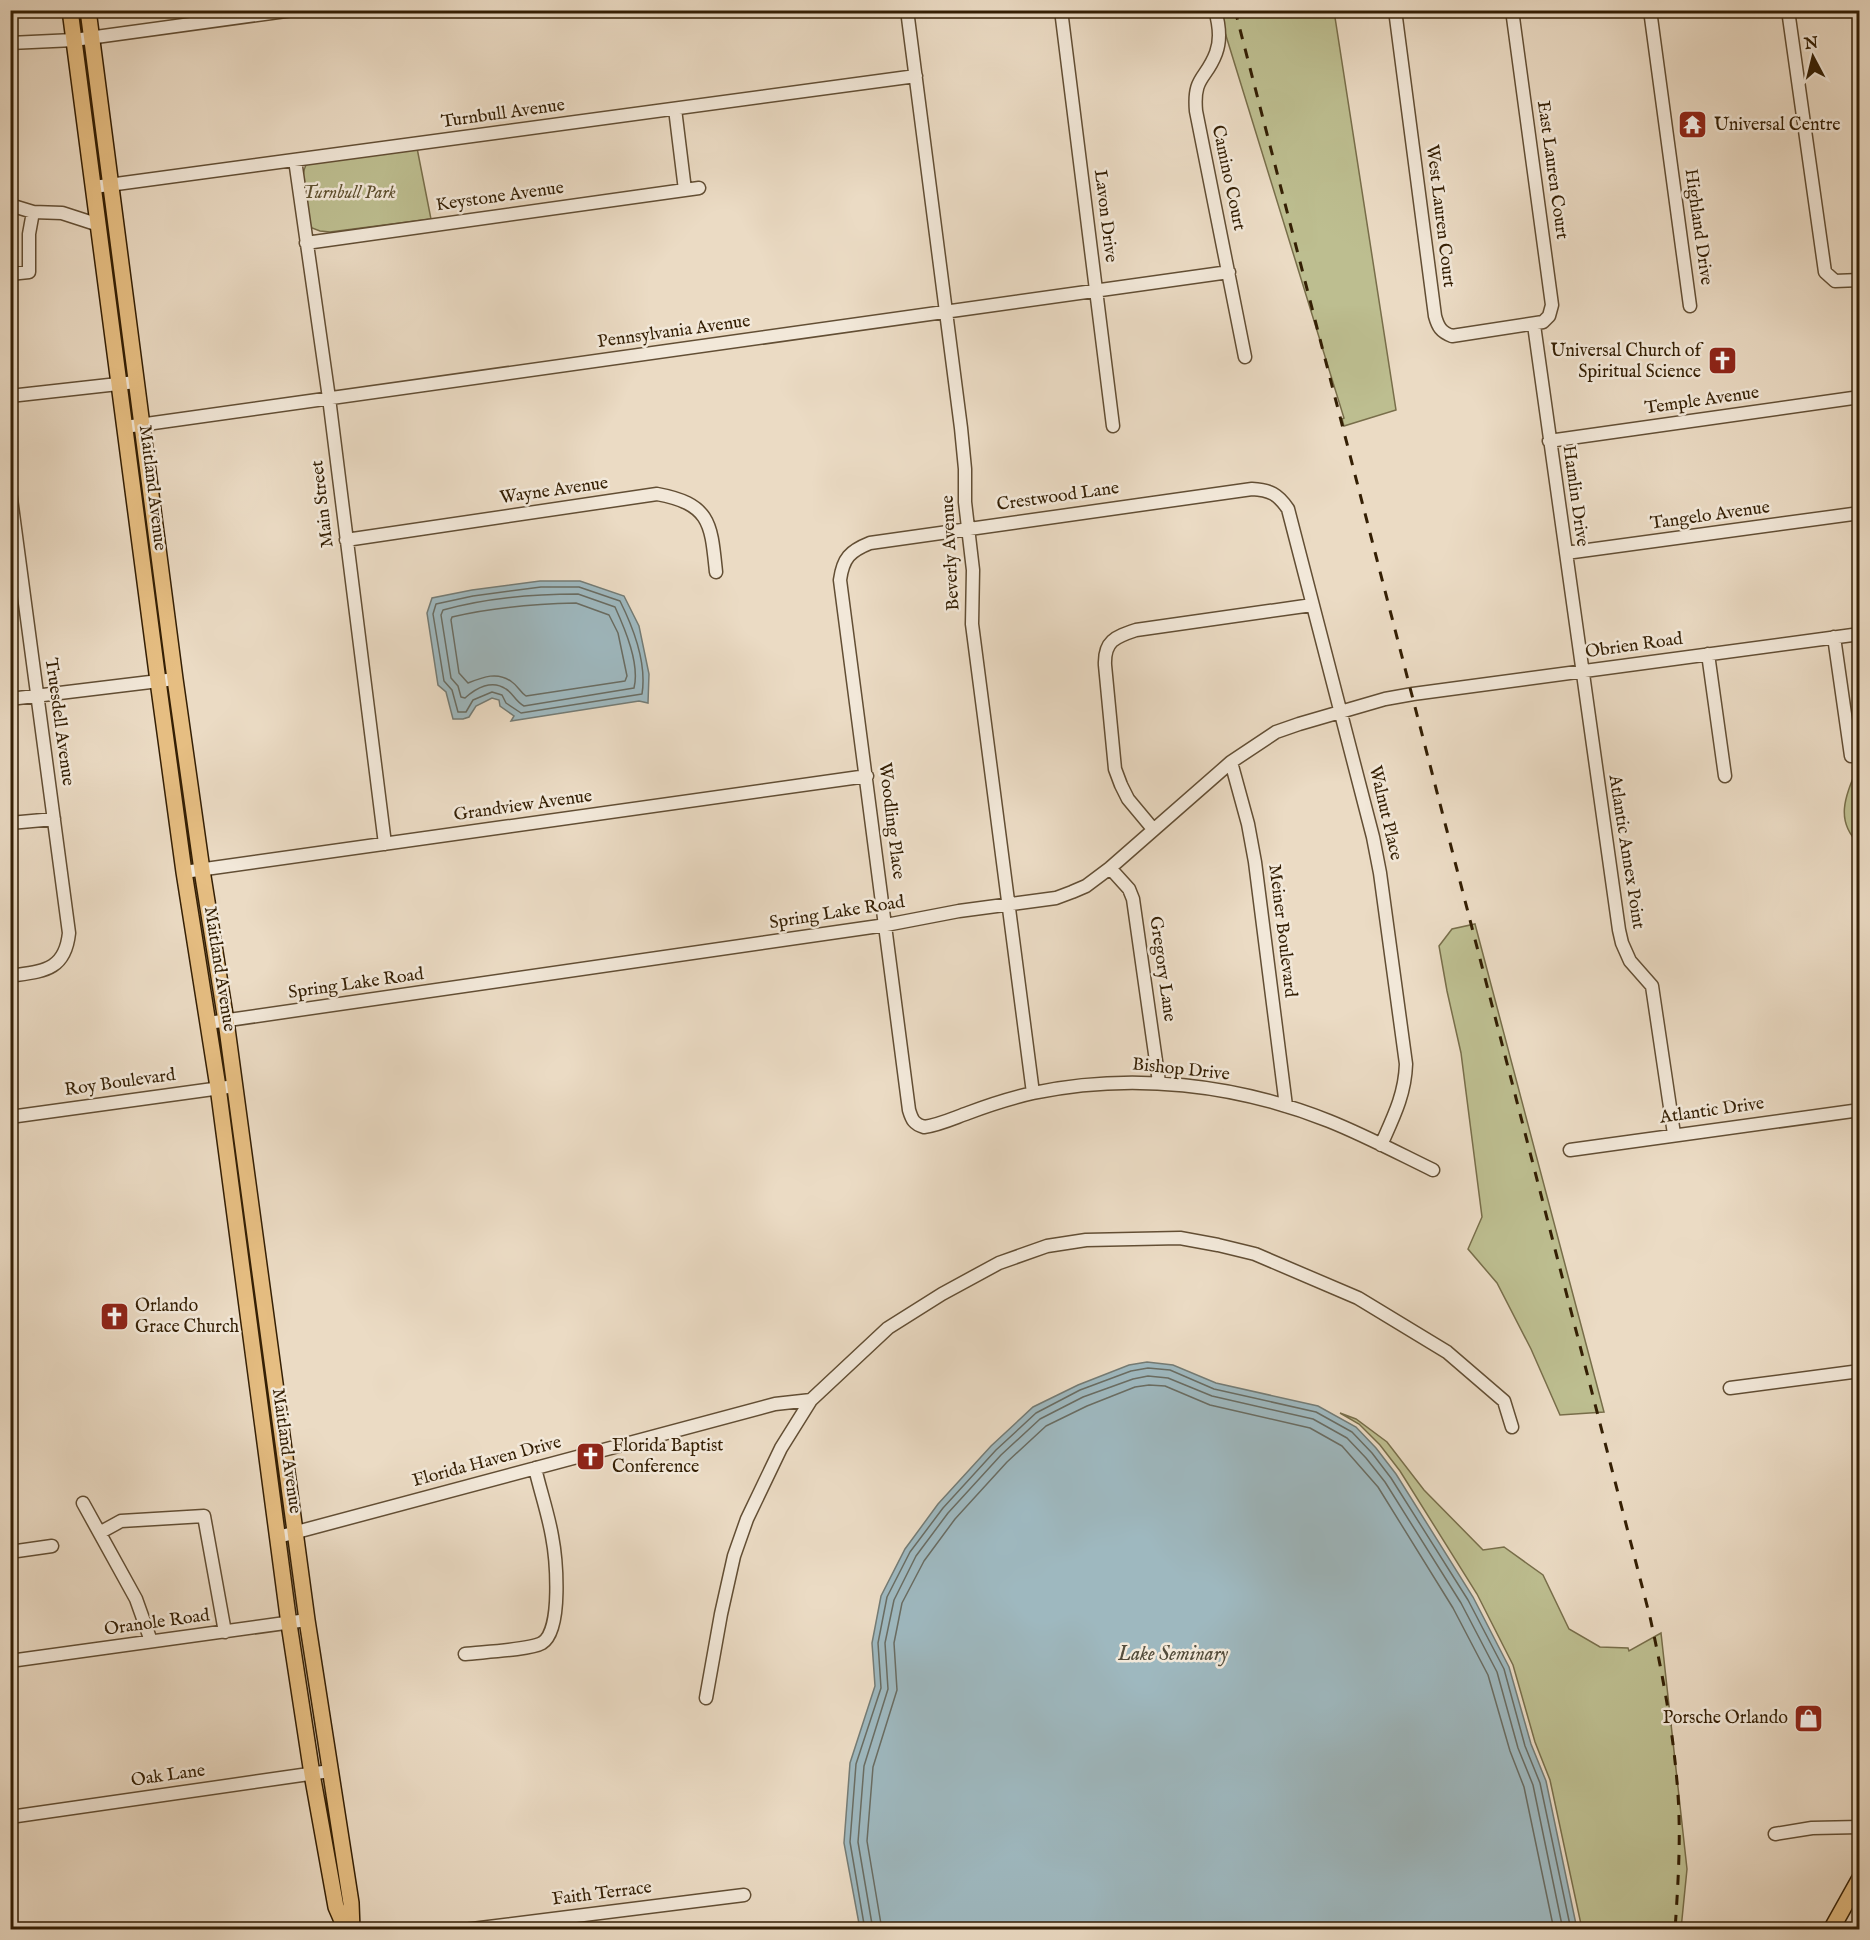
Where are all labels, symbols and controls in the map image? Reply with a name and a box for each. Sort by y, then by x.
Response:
north arrow [1783,27,1843,87]
text: N [1802,33,1820,55]
street label: Turnbull Avenue [440,94,566,134]
street label: East Lauren Court [1531,99,1573,241]
temple icon: Universal Centre [1677,109,1709,141]
place label: Universal Centre [1714,114,1841,137]
street label: Camino Court [1206,123,1250,233]
street label: West Lauren Court [1420,143,1460,289]
street label: Highland Drive [1678,167,1718,287]
street label: Lavon Drive [1088,168,1122,264]
street label: Keystone Avenue [435,177,565,217]
park label: Turnbull Park [302,182,396,205]
street label: Pennsylvania Avenue [596,310,752,354]
place label: Universal Church of Spiritual Science [1551,340,1704,384]
church icon: Universal Church of Spiritual Science [1706,345,1738,377]
street label: Temple Avenue [1643,382,1761,420]
street label: Maitland Avenue [133,424,171,552]
street label: Hamlin Drive [1556,444,1594,548]
street label: Main Street [306,459,340,549]
street label: Wayne Avenue [498,472,610,510]
street label: Crestwood Lane [995,477,1121,517]
street label: Beverly Avenue [936,495,966,611]
street label: Tangelo Avenue [1649,496,1771,536]
street label: Obrien Road [1584,628,1685,664]
street label: Truesdell Avenue [39,657,79,787]
street label: Woodling Place [872,761,910,881]
street label: Walnut Place [1363,763,1407,863]
street label: Atlantic Annex Point [1602,772,1650,931]
street label: Grandview Avenue [452,785,594,827]
street label: Meiner Boulevard [1262,863,1302,999]
street label: Spring Lake Road [768,891,907,935]
street label: Maitland Avenue [198,905,240,1033]
street label: Gregory Lane [1143,915,1181,1023]
street label: Spring Lake Road [287,963,426,1005]
street label: Bishop Drive [1131,1053,1231,1087]
street label: Roy Boulevard [63,1064,177,1102]
street label: Atlantic Drive [1657,1092,1766,1130]
place label: Orlando Grace Church [135,1295,240,1339]
church icon: Orlando Grace Church [98,1300,130,1332]
street label: Maitland Avenue [266,1387,306,1515]
street label: Florida Haven Drive [410,1431,564,1493]
place label: Florida Baptist Conference [612,1435,724,1479]
church icon: Florida Baptist Conference [575,1440,607,1472]
street label: Oranole Road [103,1604,212,1642]
water label: Lake Seminary [1117,1642,1228,1667]
shop icon: Porsche Orlando [1793,1702,1825,1734]
place label: Porsche Orlando [1663,1707,1788,1730]
street label: Oak Lane [129,1759,207,1793]
street label: Faith Terrace [551,1876,653,1912]

